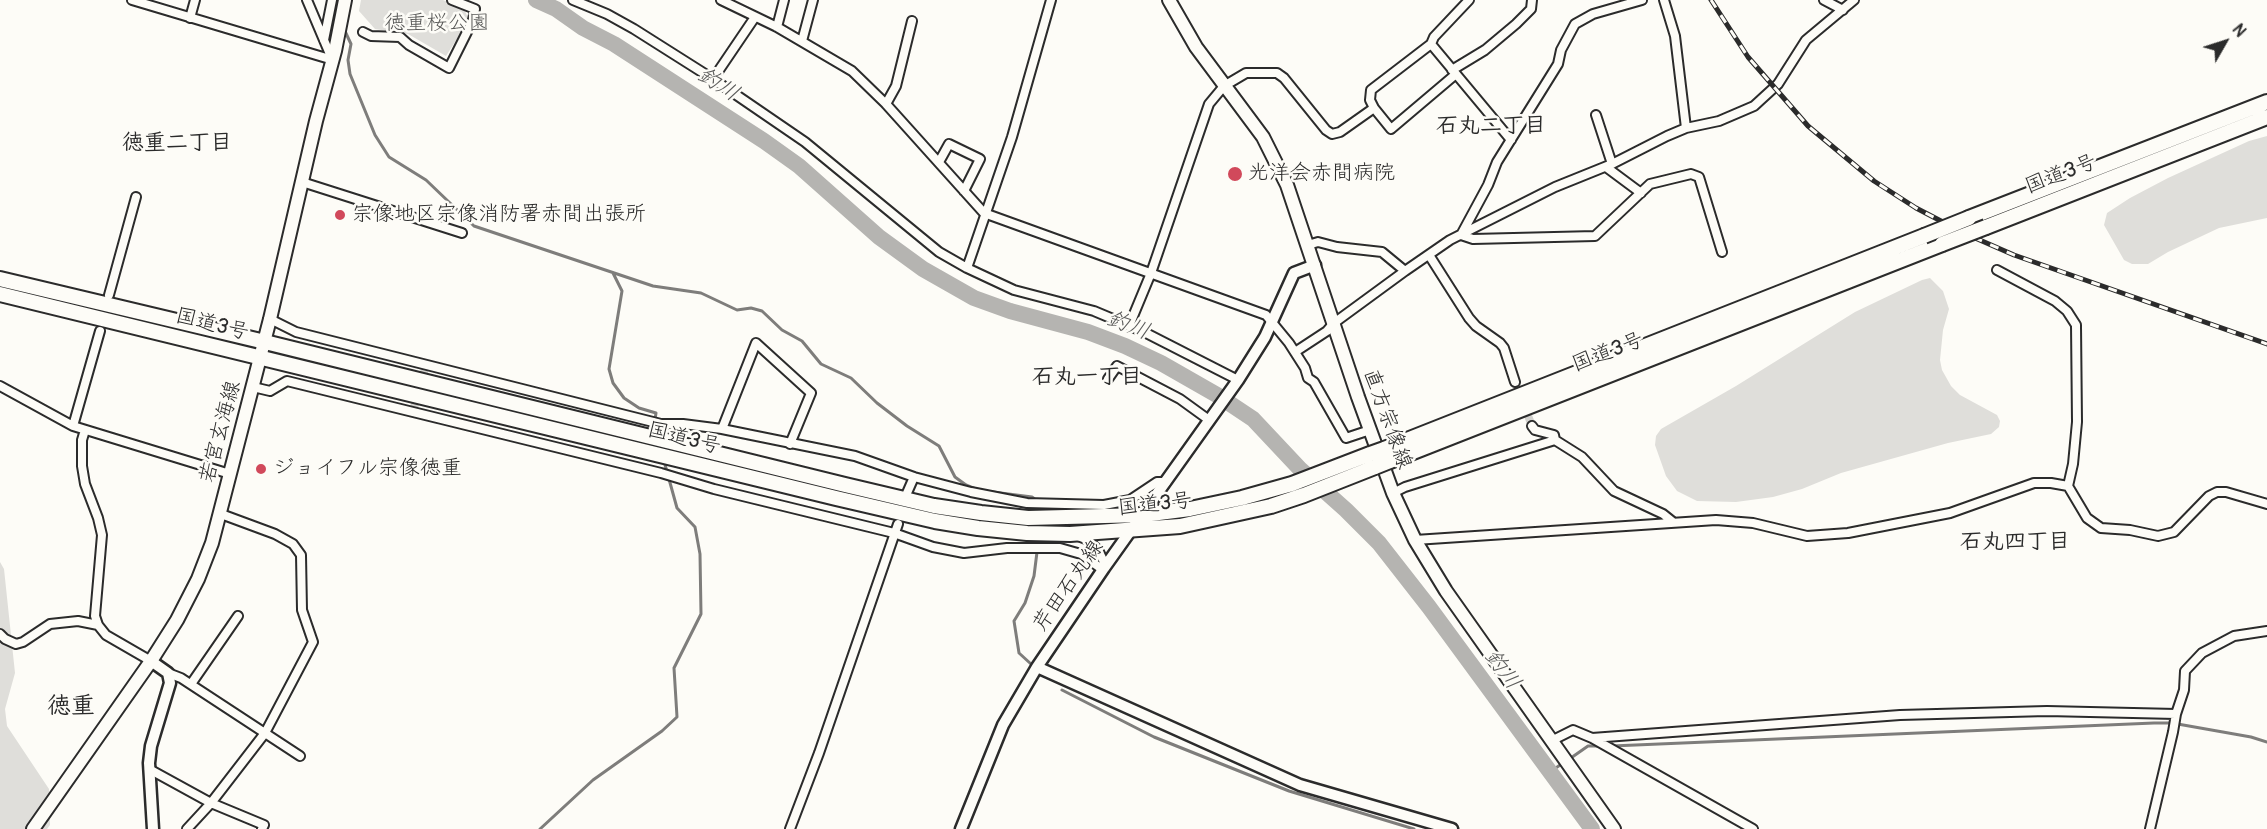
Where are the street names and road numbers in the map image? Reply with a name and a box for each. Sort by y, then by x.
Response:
street label: 国道3号 [2022,150,2100,200]
street label: 国道3号 [173,304,251,346]
street label: 国道3号 [1569,328,1647,378]
street label: 直方宗像線 [1357,365,1417,473]
street label: 若宮玄海線 [195,378,247,486]
street label: 国道3号 [645,418,723,460]
street label: 国道3号 [1117,489,1193,521]
street label: 芹田石丸線 [1029,536,1109,636]

